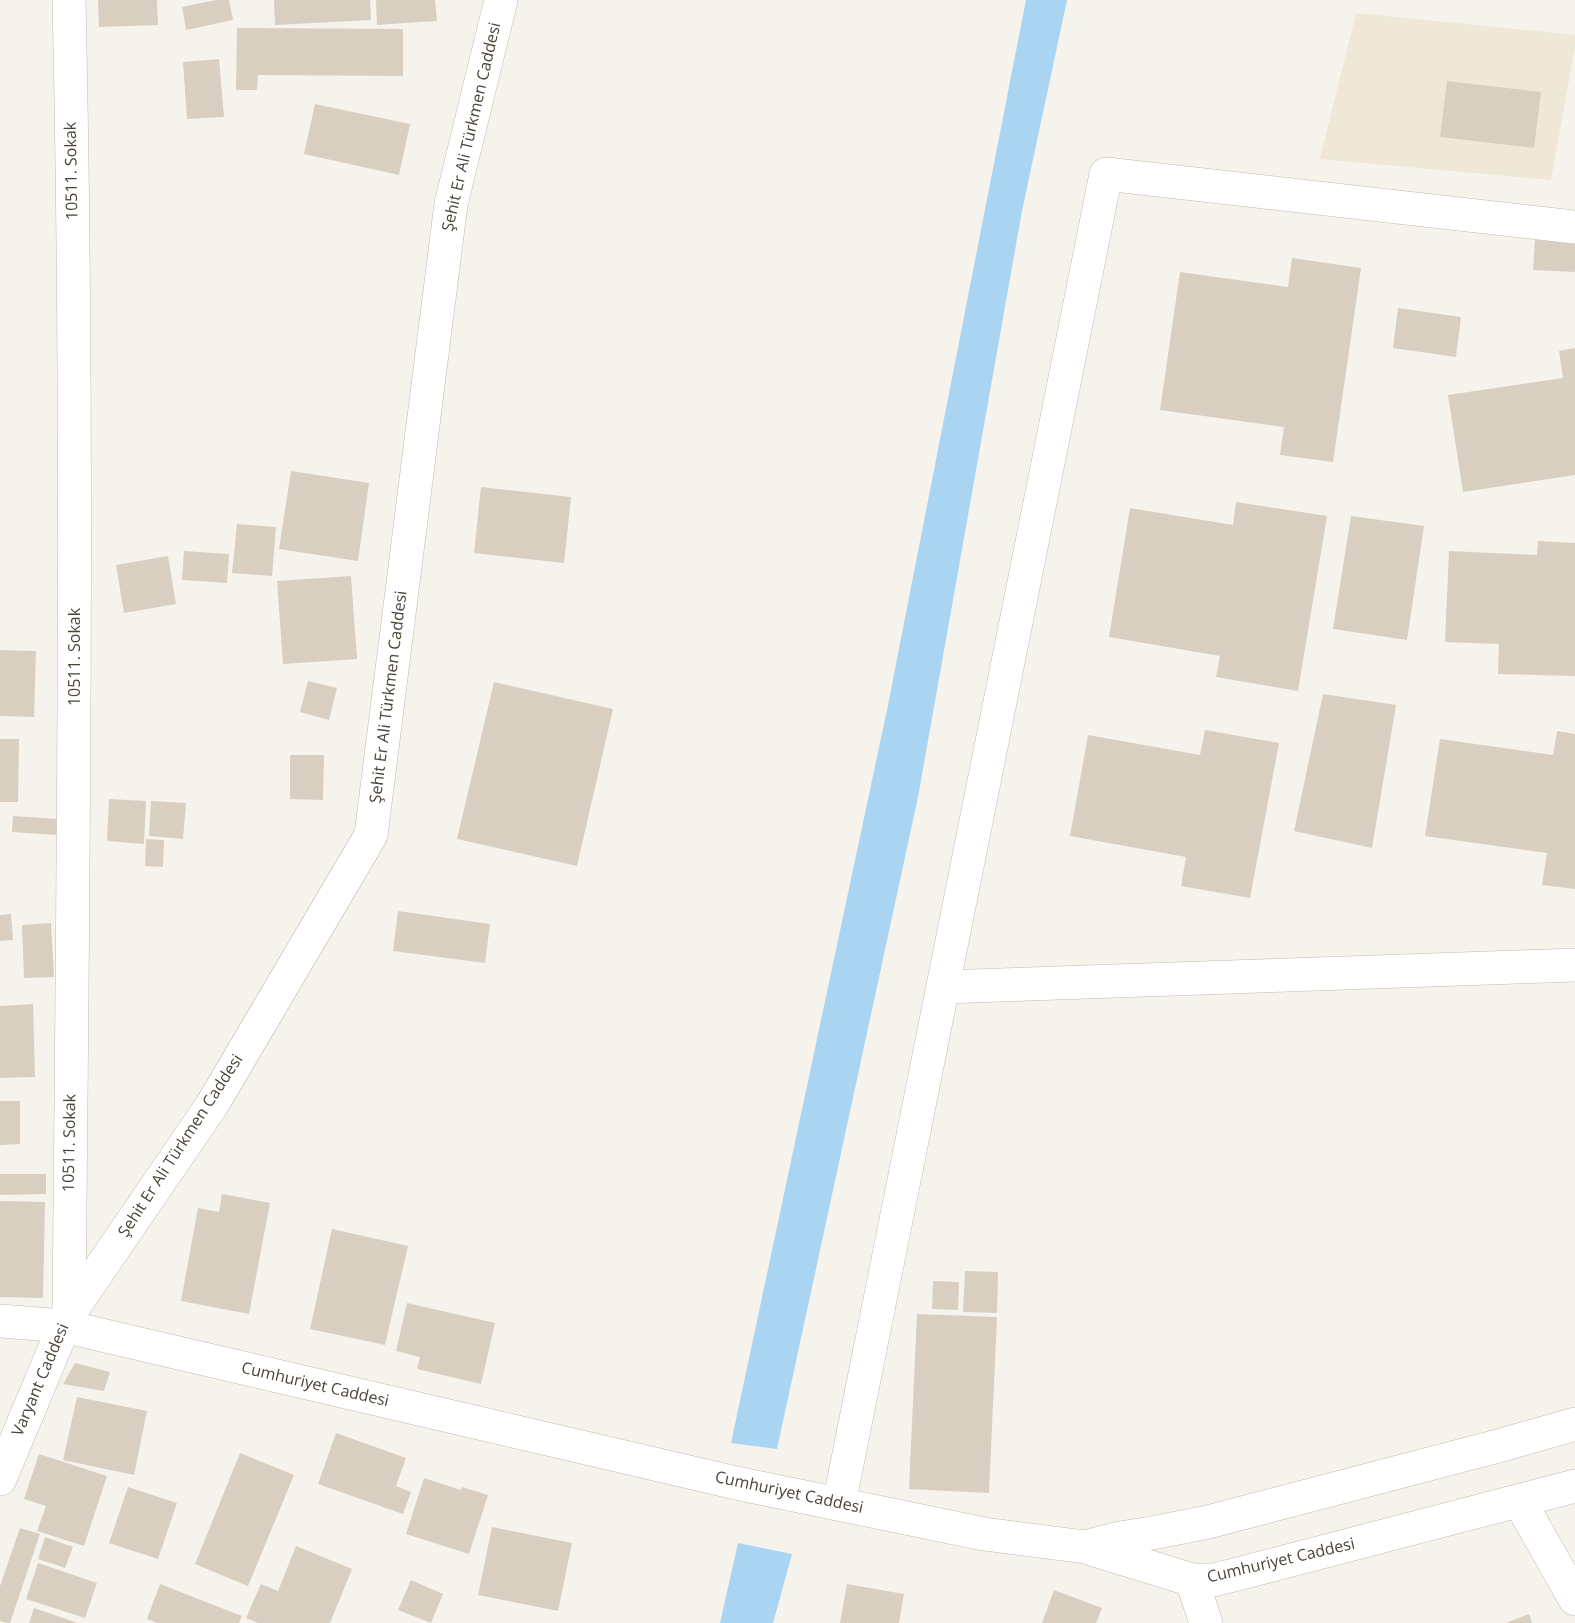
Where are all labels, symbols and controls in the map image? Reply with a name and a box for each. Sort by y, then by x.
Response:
street label: Şehit Er Ali Türkmen Caddesi [439,21,505,233]
street label: 10511. Sokak [62,122,82,220]
street label: Şehit Er Ali Türkmen Caddesi [366,590,412,804]
street label: 10511. Sokak [65,608,85,706]
street label: Şehit Er Ali Türkmen Caddesi [115,1051,247,1241]
street label: 10511. Sokak [60,1094,80,1192]
street label: Varyant Caddesi [9,1321,73,1439]
street label: Cumhuriyet Caddesi [239,1359,391,1411]
street label: Cumhuriyet Caddesi [713,1468,865,1518]
street label: Cumhuriyet Caddesi [1205,1535,1357,1587]

